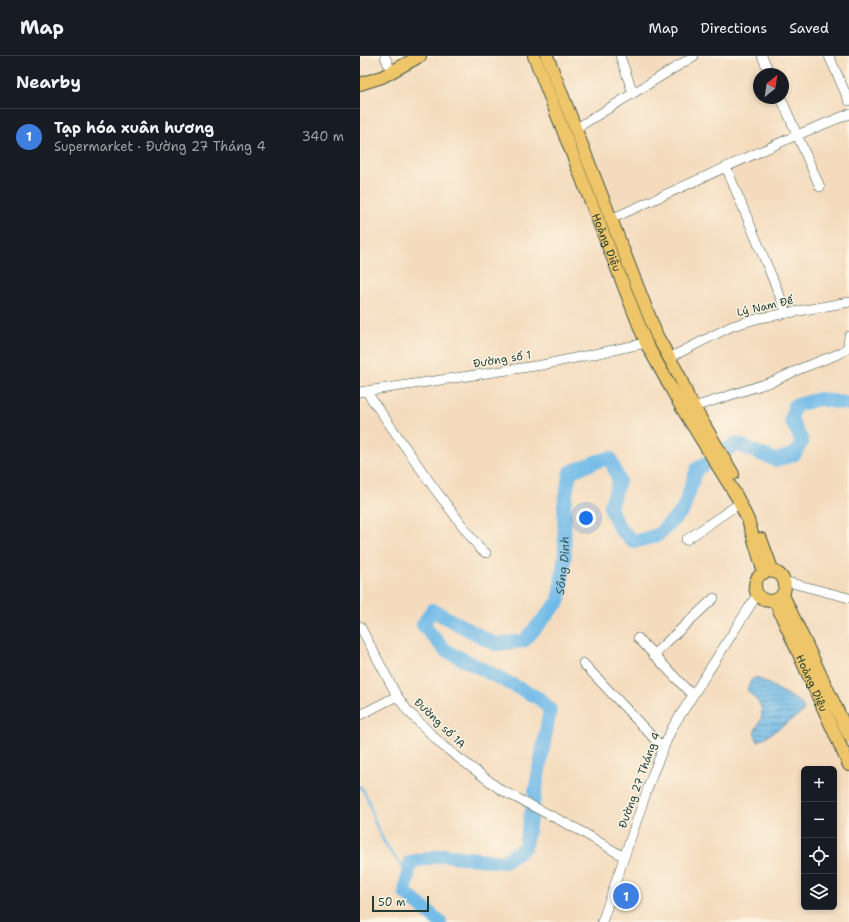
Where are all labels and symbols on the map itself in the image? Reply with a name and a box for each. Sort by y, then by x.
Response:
north arrow [753,68,789,104]
street label: Hoàng Diệu [588,211,624,274]
street label: Lý Nam Đế [735,293,796,320]
street label: Đường số 1 [472,348,532,371]
your location [576,508,596,528]
water label: Sông Dinh [552,536,573,596]
street label: Hoàng Diệu [792,652,831,714]
street label: Đường số 1A [411,695,469,752]
street label: Đường 27 Tháng 4 [615,730,664,830]
pin: 1 [613,881,639,911]
scale bar [372,894,429,913]

